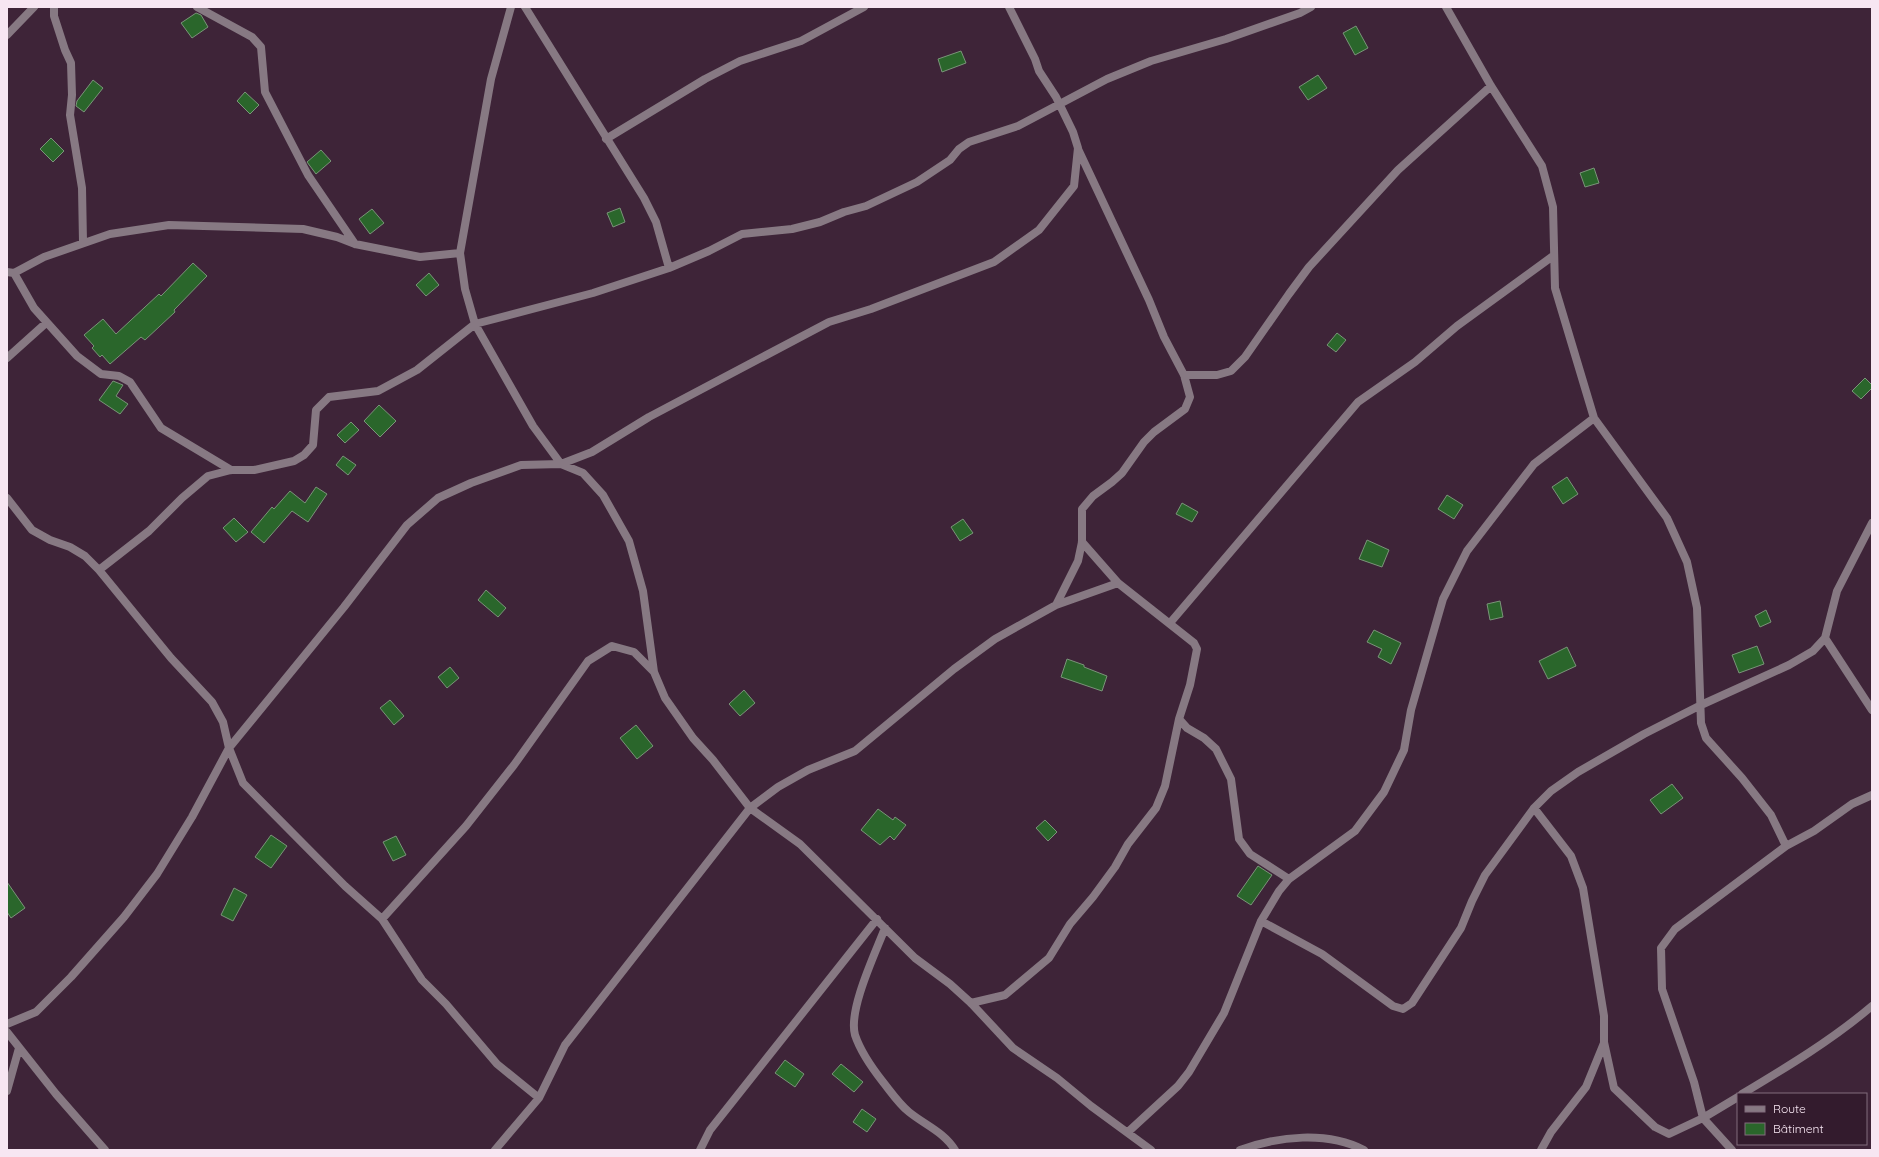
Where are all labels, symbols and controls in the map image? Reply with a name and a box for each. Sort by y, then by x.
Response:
legend [1737,1093,1867,1145]
text: Route [1773,1101,1806,1116]
text: Bâtiment [1773,1121,1823,1136]

